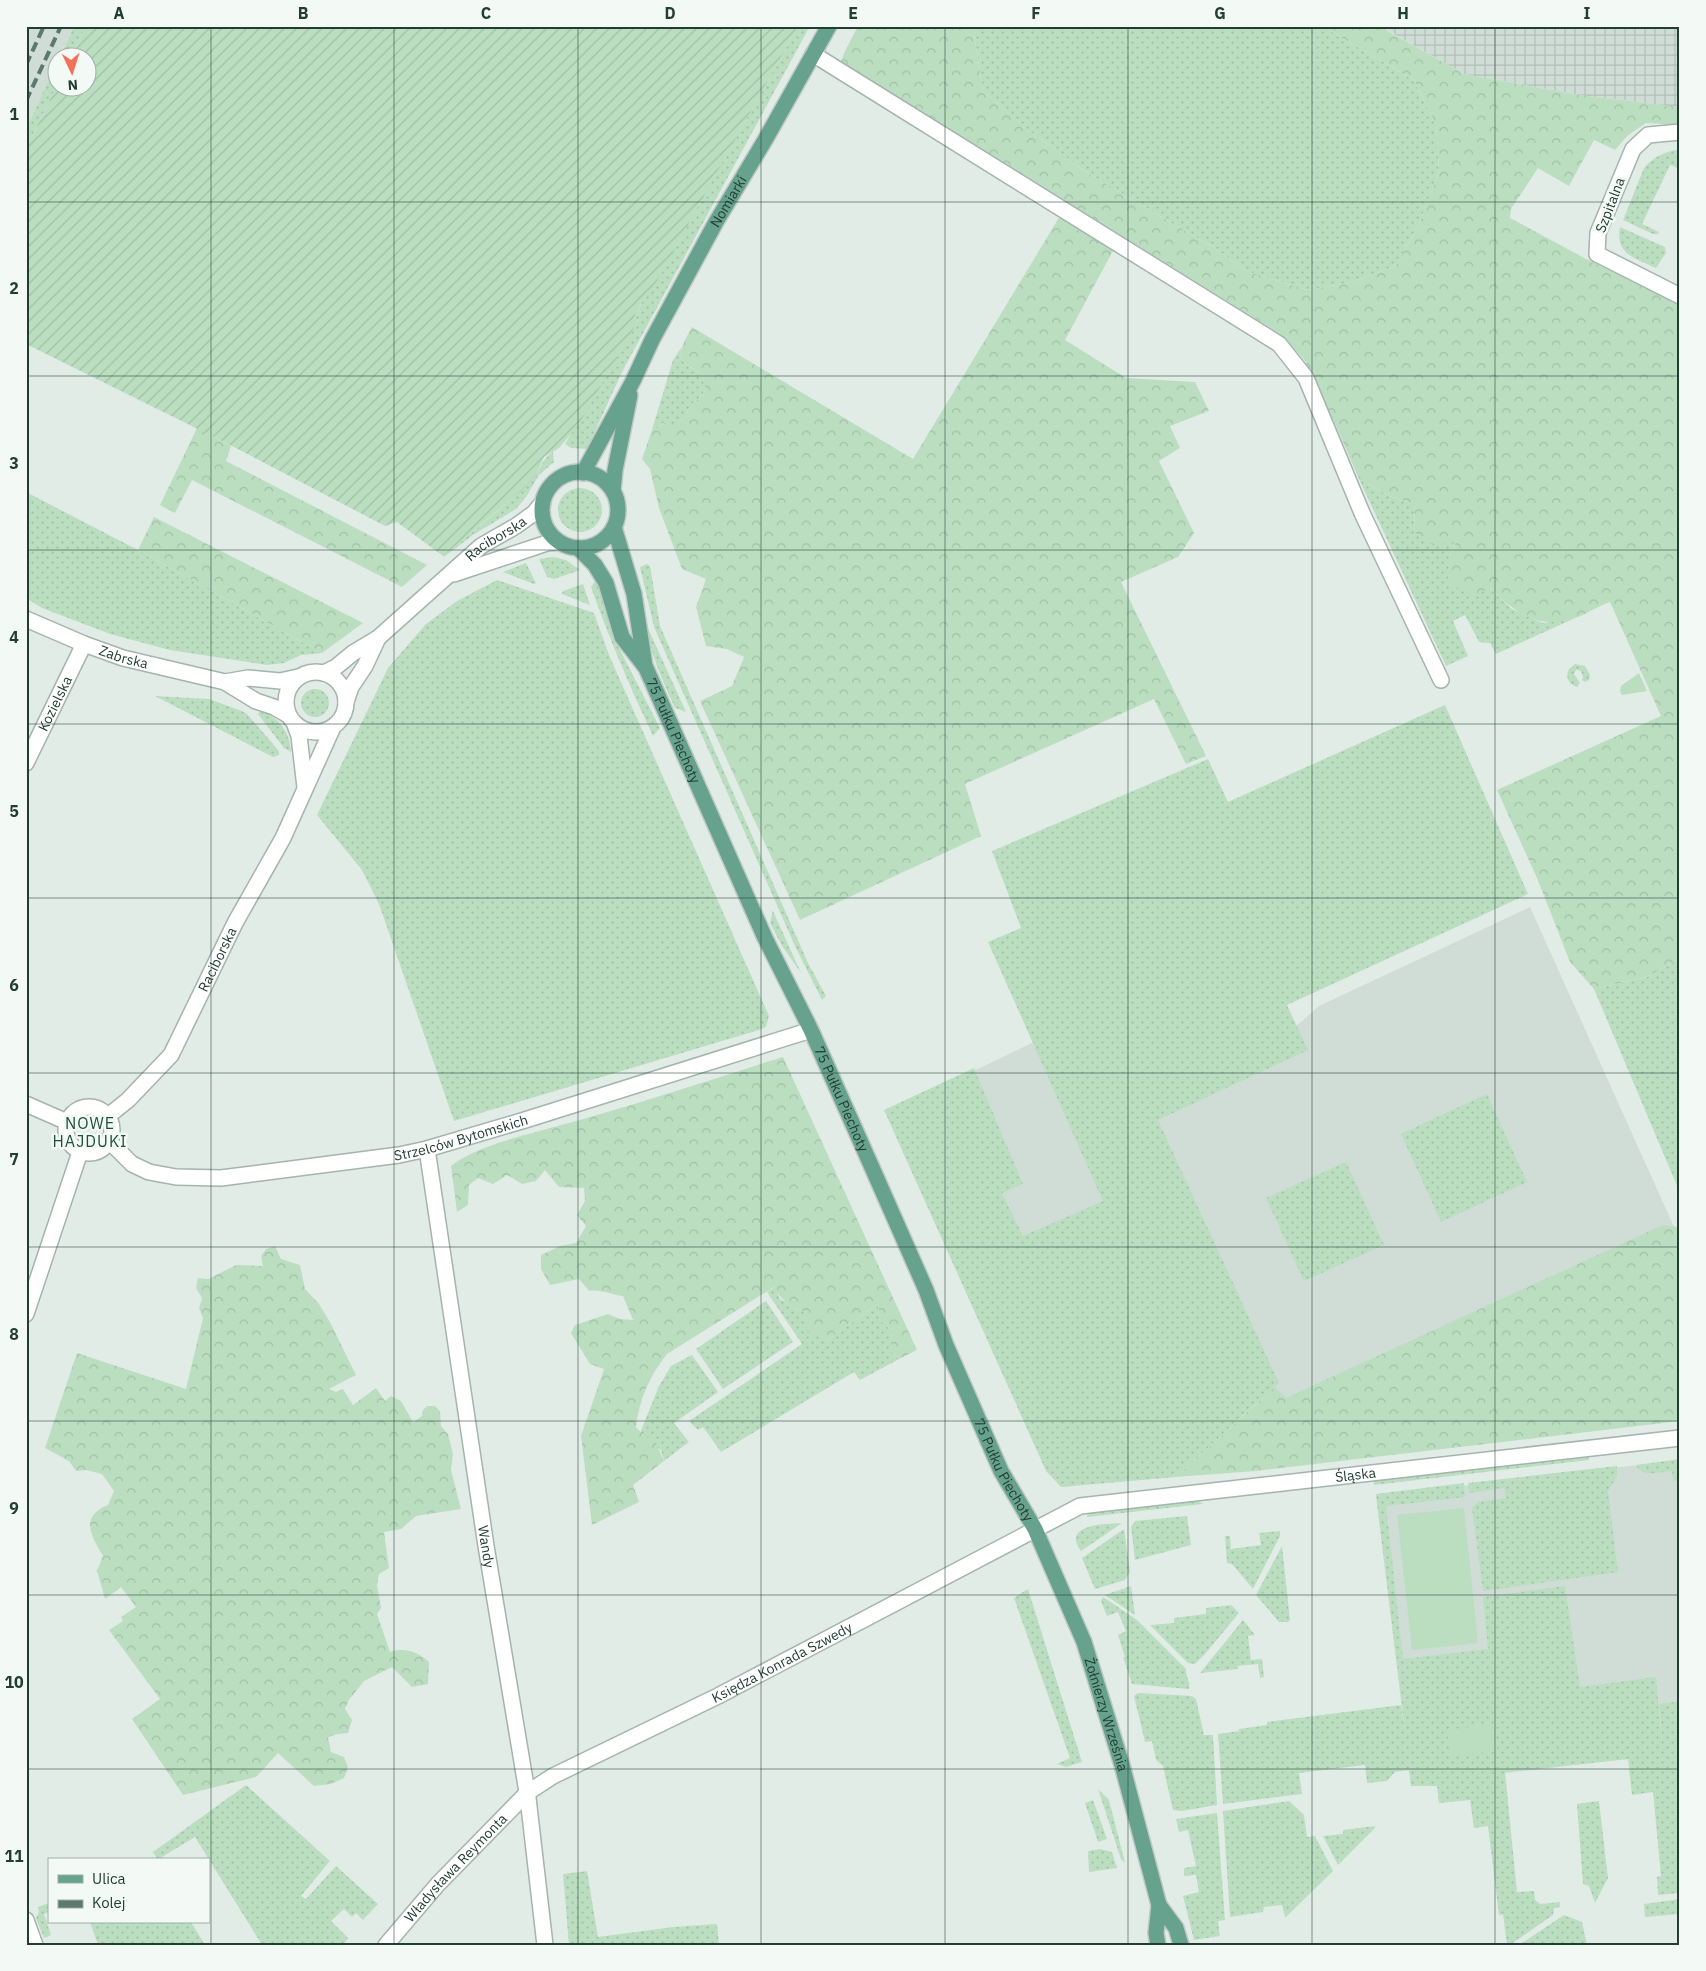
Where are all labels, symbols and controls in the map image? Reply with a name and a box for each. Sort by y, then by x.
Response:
text: A [114,3,125,23]
text: B [298,3,309,23]
text: C [481,3,491,23]
text: D [664,3,676,23]
text: E [848,3,858,23]
text: F [1031,3,1041,23]
text: G [1214,3,1226,23]
text: H [1397,3,1409,23]
text: I [1584,3,1591,23]
north arrow [48,48,98,98]
text: N [67,76,79,94]
text: 1 [9,104,19,124]
street label: Nomiarki [706,172,751,231]
street label: Szpitalna [1591,174,1629,235]
text: 2 [9,278,19,298]
text: 3 [9,453,19,473]
street label: Raciborska [461,512,530,565]
text: 4 [9,627,19,647]
street label: Zabrska [97,641,151,673]
street label: Kozielska [34,673,76,734]
street label: 75 Pułku Piechoty [642,675,705,786]
text: 5 [9,801,19,821]
street label: Raciborska [194,924,241,995]
text: 6 [9,975,19,995]
street label: 75 Pułku Piechoty [810,1043,873,1154]
street label: Strzelców Bytomskich [393,1111,530,1165]
district label: NOWE HAJDUKI [53,1113,127,1151]
text: 7 [9,1149,19,1169]
text: 8 [9,1324,19,1344]
street label: 75 Pułku Piechoty [970,1416,1038,1525]
street label: Śląska [1334,1463,1377,1486]
text: 9 [9,1498,19,1518]
street label: Wandy [474,1524,499,1569]
street label: Księdza Konrada Szwedy [709,1618,855,1707]
street label: Żołnierzy Września [1080,1655,1132,1774]
text: 10 [4,1672,24,1692]
street label: Władysława Reymonta [400,1809,511,1926]
text: 11 [4,1846,24,1866]
legend [48,1858,210,1924]
text: Ulica [92,1869,126,1888]
text: Kolej [92,1893,126,1912]

